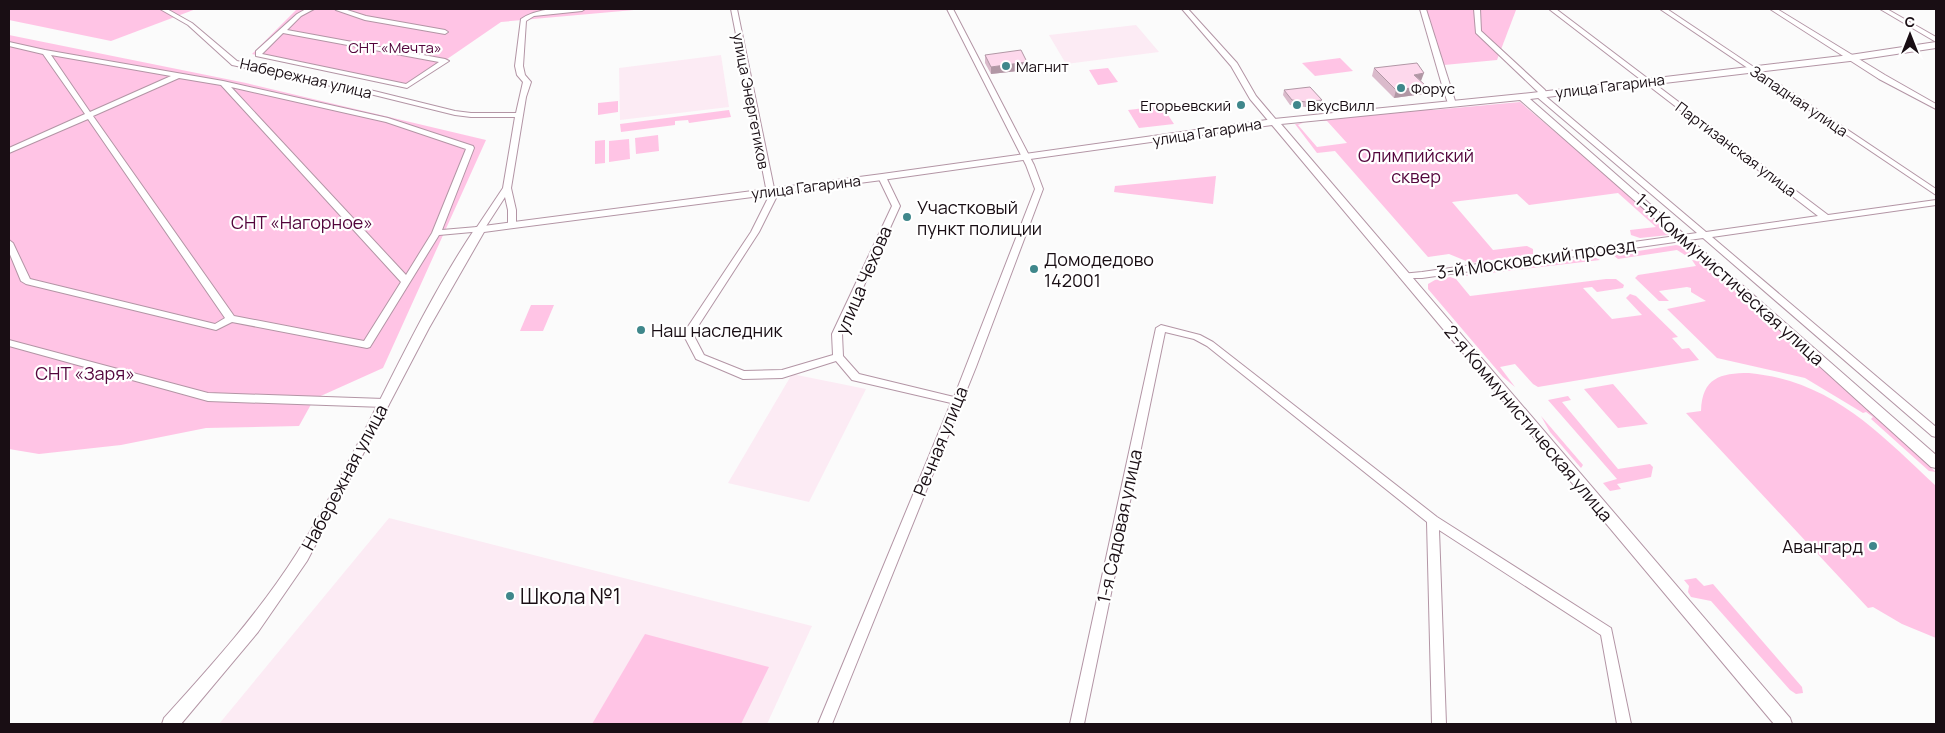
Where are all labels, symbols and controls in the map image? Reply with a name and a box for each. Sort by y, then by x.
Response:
north arrow [1885,10,1935,60]
text: С [1905,12,1915,31]
street label: улица Энергетиков [727,31,775,171]
park label: СНТ «Мечта» [348,37,442,58]
street label: Набережная улица [238,53,374,103]
place label: Магнит [1016,56,1069,77]
marker: Магнит [1000,60,1012,72]
street label: Западная улица [1746,60,1852,142]
street label: улица Гагарина [1554,69,1666,103]
place label: Форус [1411,78,1455,99]
marker: Форус [1395,82,1407,94]
place label: Егорьевский [1140,95,1231,116]
place label: ВкусВилл [1307,95,1375,116]
street label: Партизанская улица [1671,97,1801,201]
marker: Егорьевский [1235,99,1247,111]
marker: ВкусВилл [1291,99,1303,111]
street label: улица Гагарина [1151,113,1263,151]
park label: Олимпийский сквер [1358,143,1474,188]
street label: улица Гагарина [750,170,862,204]
street label: 1-я Коммунистическая улица [1630,188,1830,370]
place label: Участковый пункт полиции [917,195,1042,240]
park label: СНТ «Нагорное» [231,210,373,234]
marker: Участковый пункт полиции [901,211,913,223]
street label: улица Чехова [829,222,897,338]
street label: 3-й Московский проезд [1435,232,1637,284]
place label: Домодедово 142001 [1044,247,1154,292]
marker: Домодедово 142001 [1028,263,1040,275]
place label: Наш наследник [651,318,783,342]
street label: 2-я Коммунистическая улица [1439,320,1619,526]
marker: Наш наследник [635,324,647,336]
park label: СНТ «Заря» [35,361,135,385]
street label: Речная улица [907,383,973,499]
street label: Набережная улица [295,400,393,554]
street label: 1-я Садовая улица [1091,447,1147,605]
place label: Авангард [1782,534,1863,558]
marker: Авангард [1867,540,1879,552]
place label: Школа №1 [520,582,621,610]
marker: Школа №1 [504,590,516,602]

